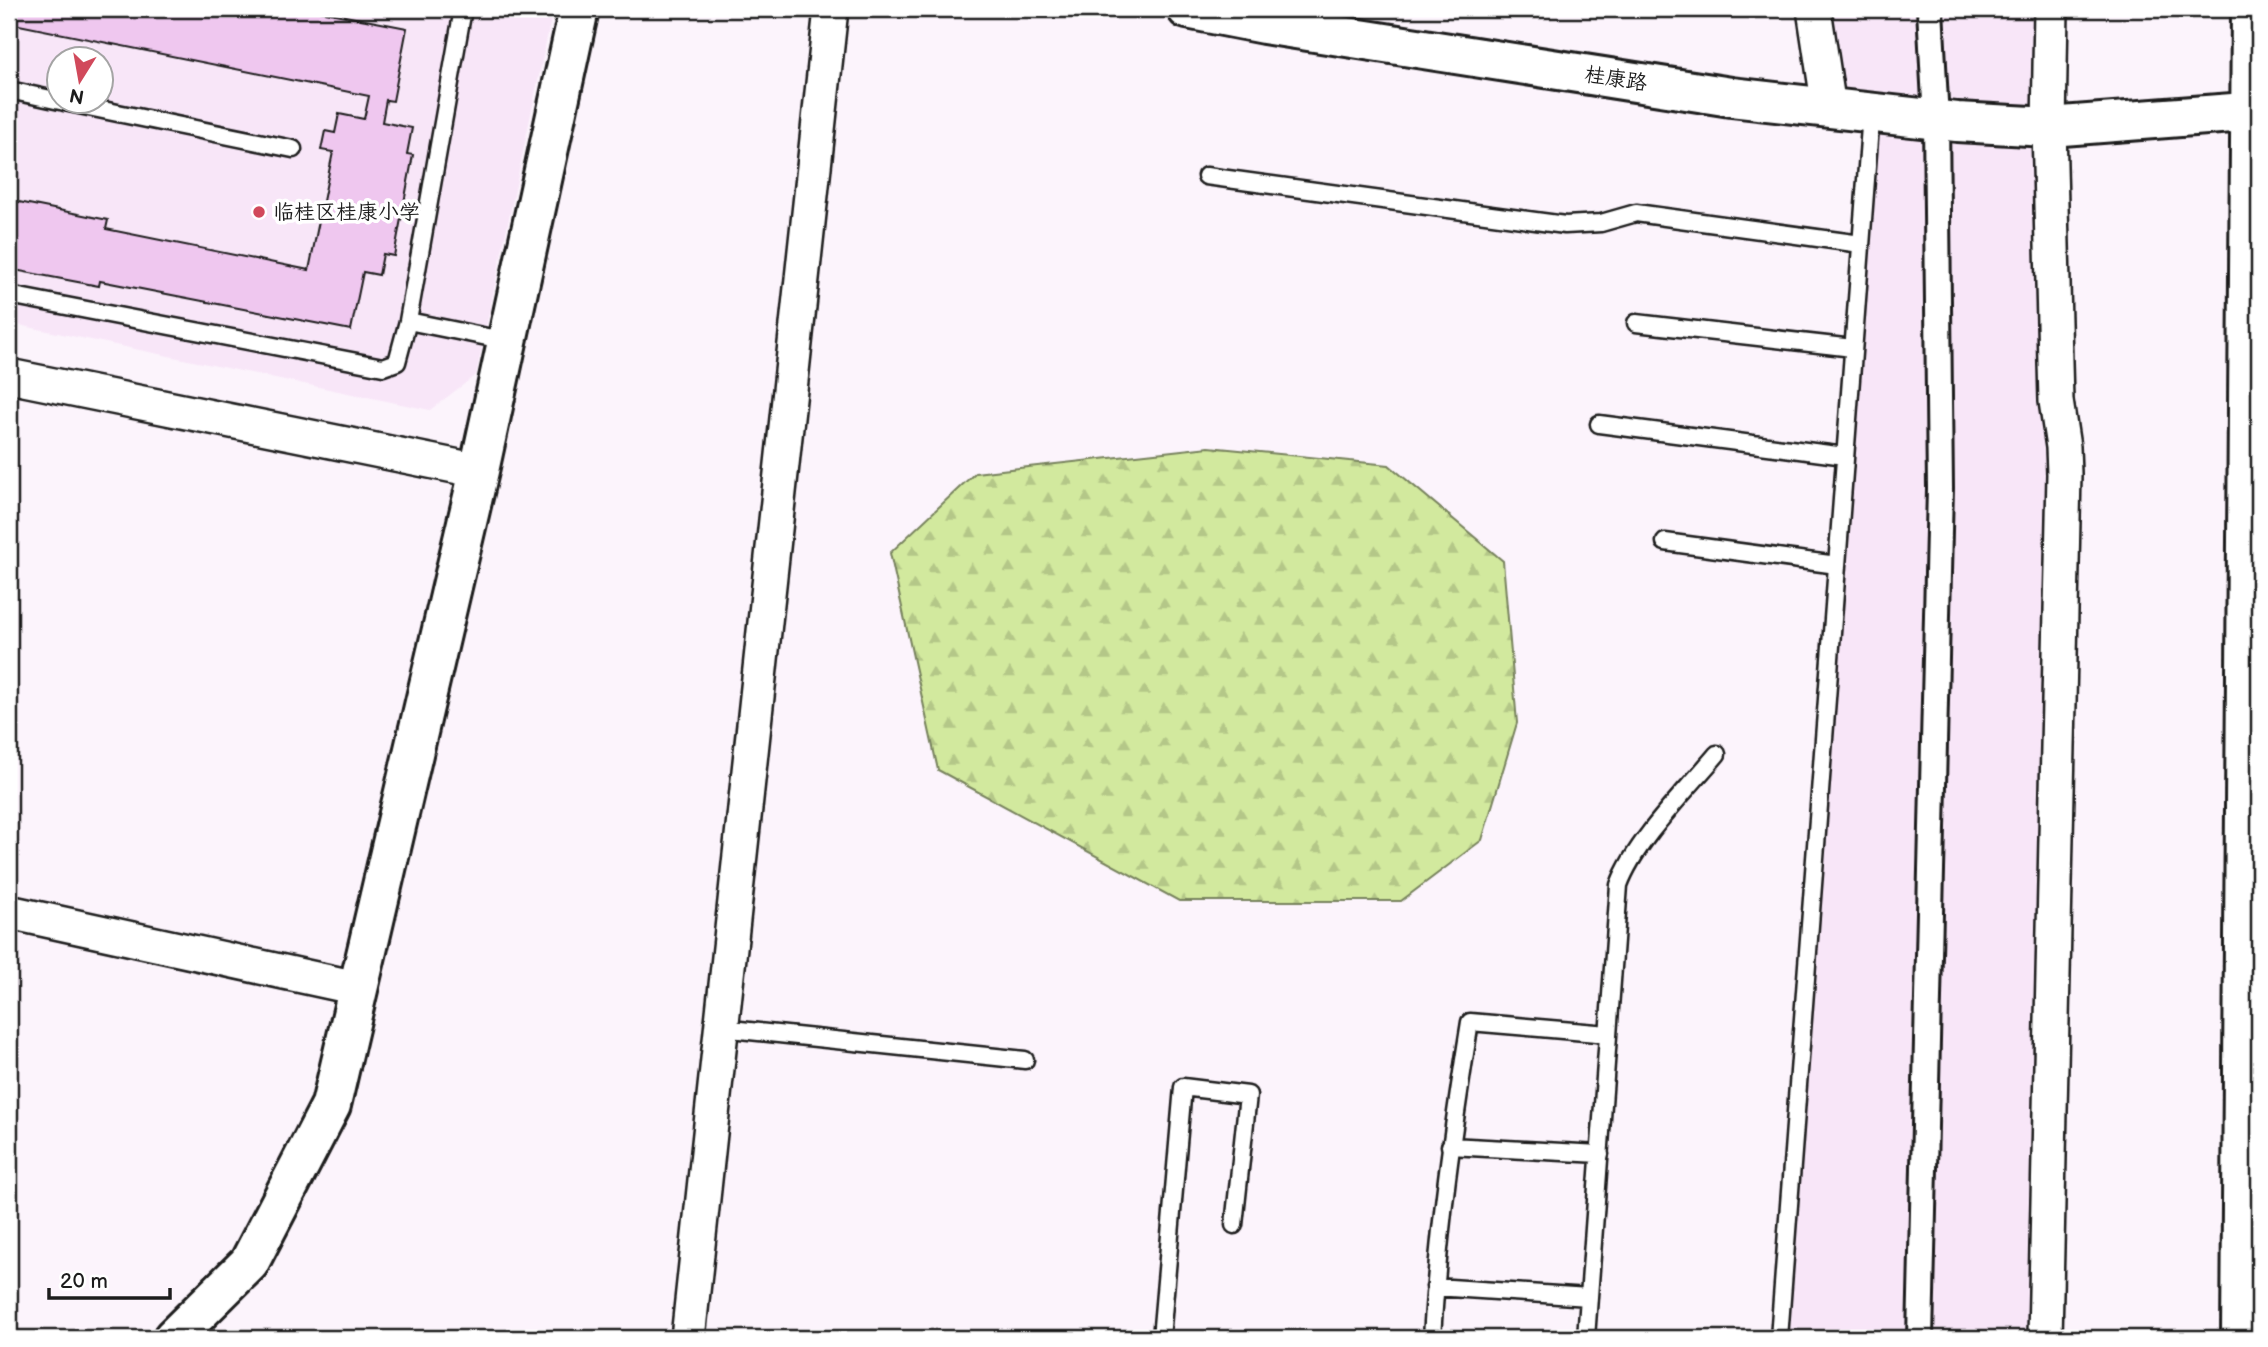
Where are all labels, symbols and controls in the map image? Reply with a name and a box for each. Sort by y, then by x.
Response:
north arrow [46,46,116,116]
street label: 桂康路 [1583,62,1649,96]
text: N [68,83,86,108]
place label: 临桂区桂康小学 [273,200,420,225]
marker: 临桂区桂康小学 [251,204,267,220]
scale bar [49,1256,170,1300]
text: 20 m [60,1269,108,1294]

